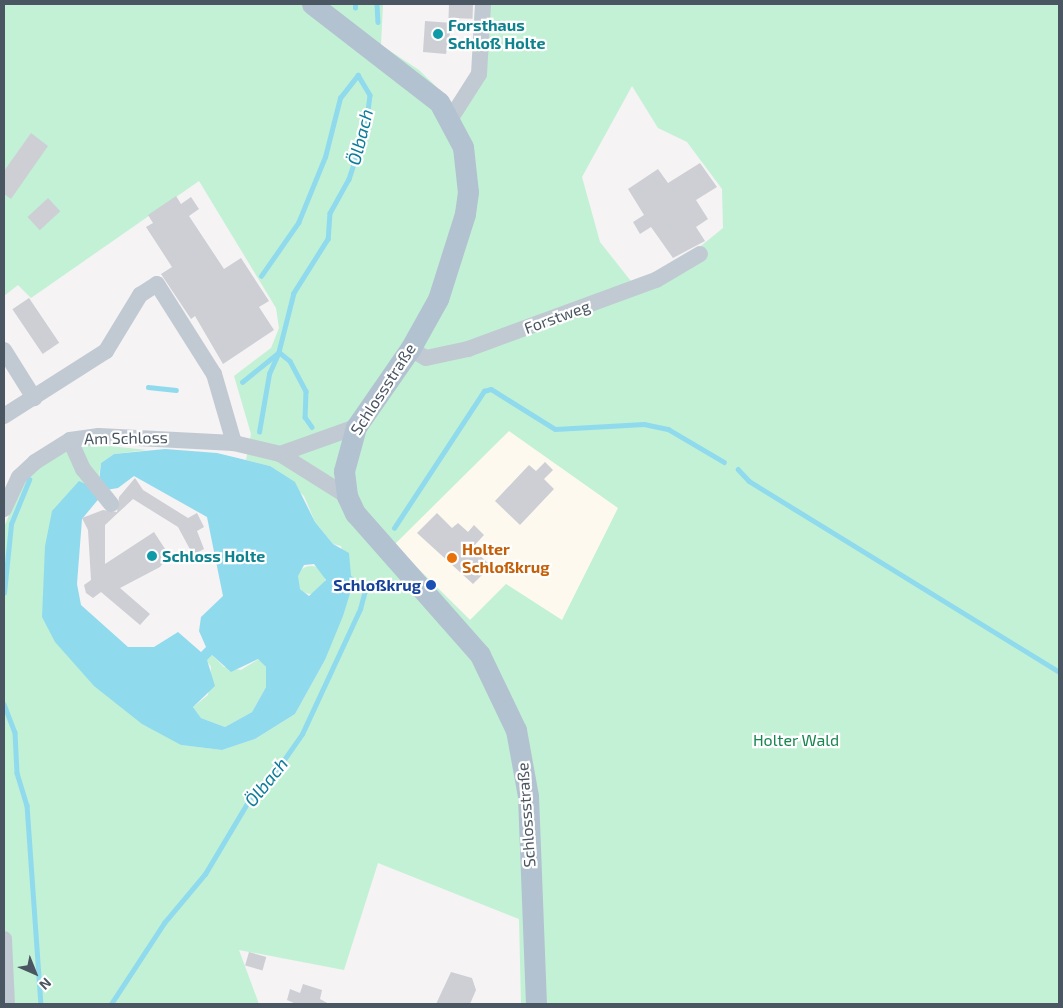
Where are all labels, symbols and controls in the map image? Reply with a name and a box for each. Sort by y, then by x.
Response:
place label: Forsthaus Schloß Holte [448,15,546,53]
marker: Forsthaus Schloß Holte [432,28,444,40]
water label: Ölbach [343,107,377,167]
street label: Forstweg [521,296,593,338]
street label: Schlossstraße [346,340,420,438]
street label: Am Schloss [84,428,168,448]
place label: Holter Schloßkrug [462,539,550,577]
place label: Schloss Holte [162,546,265,566]
marker: Schloss Holte [146,550,158,562]
marker: Holter Schloßkrug [446,552,458,564]
place label: Schloßkrug [333,575,421,595]
marker: Schloßkrug [425,579,437,591]
park label: Holter Wald [753,730,839,750]
water label: Ölbach [240,753,292,811]
street label: Schlossstraße [513,762,539,868]
north arrow [10,948,60,998]
text: N [36,975,55,994]

